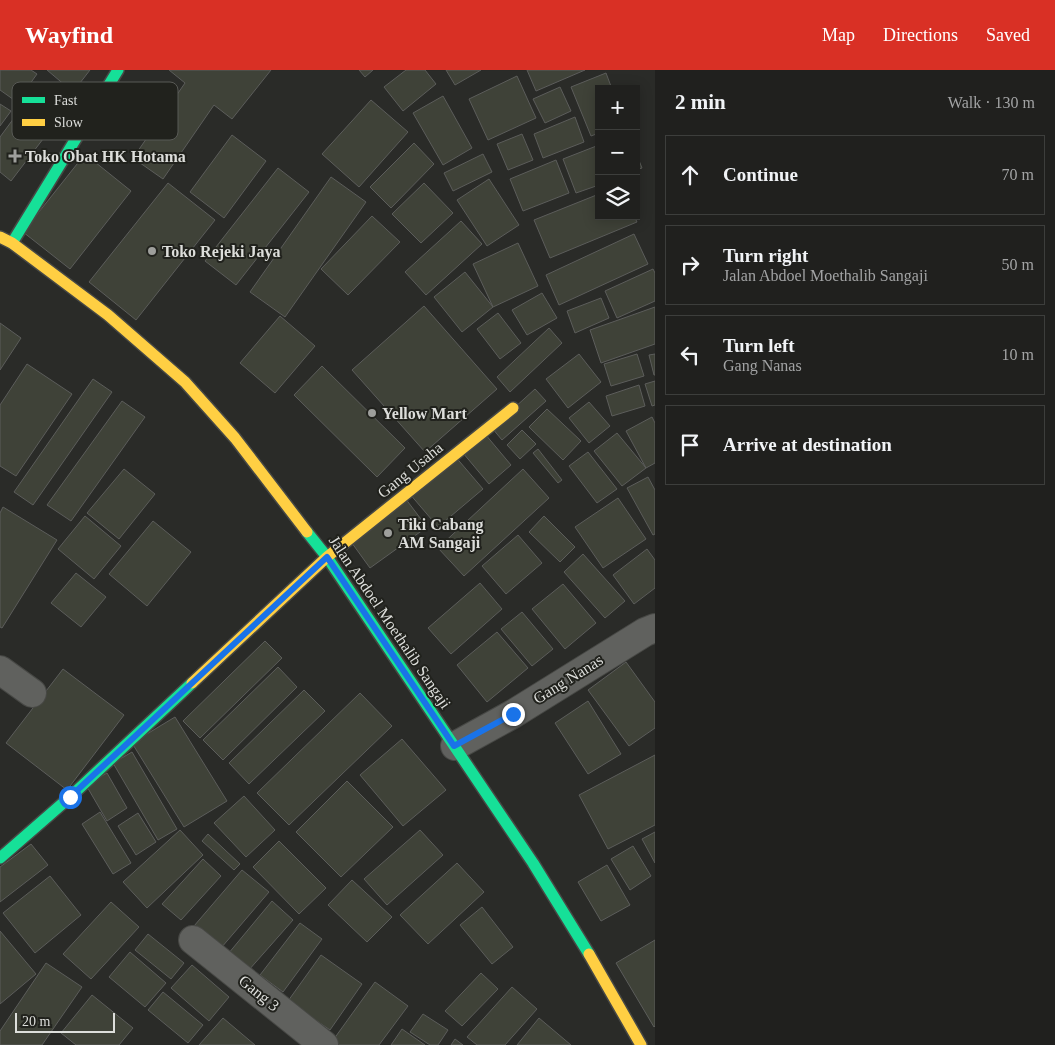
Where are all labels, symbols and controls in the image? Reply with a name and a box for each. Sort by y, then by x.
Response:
text: Wayfind [25,22,113,48]
text: Map [822,25,855,45]
text: Directions [883,25,958,45]
text: Saved [986,25,1030,45]
legend [12,82,178,140]
map controls [595,85,640,220]
button: + [595,85,640,130]
text: 2 min [675,90,726,114]
text: Fast [54,93,77,108]
text: Walk · 130 m [948,94,1035,111]
text: Slow [54,115,84,130]
button: − [595,130,640,175]
place label: Toko Obat HK Hotama [25,148,186,165]
marker: Toko Obat HK Hotama [9,150,21,162]
icon: ahead [676,161,704,189]
text: Continue [723,164,798,185]
text: 70 m [1002,166,1034,183]
button: layers [595,175,640,220]
place label: Toko Rejeki Jaya [162,243,281,261]
marker: Toko Rejeki Jaya [146,245,158,257]
text: Turn right [723,245,808,266]
icon: right [676,251,704,279]
text: 50 m [1002,256,1034,273]
text: Jalan Abdoel Moethalib Sangaji [723,267,928,284]
text: Turn left [723,335,795,356]
icon: left [676,341,704,369]
text: 10 m [1002,346,1034,363]
text: Gang Nanas [723,357,802,374]
place label: Yellow Mart [382,405,468,422]
marker: Yellow Mart [366,407,378,419]
icon: arrive [676,431,704,459]
text: Arrive at destination [723,434,892,455]
street label: Gang Usaha [374,439,447,502]
place label: Tiki Cabang AM Sangaji [398,516,484,552]
marker: Tiki Cabang AM Sangaji [382,527,394,539]
street label: Jalan Abdoel Moethalib Sangaji [325,532,455,713]
street label: Gang Nanas [530,651,606,708]
route end [502,703,525,726]
route start [59,786,82,809]
street label: Gang 3 [235,972,282,1015]
scale bar [15,1010,115,1033]
text: 20 m [22,1014,50,1029]

